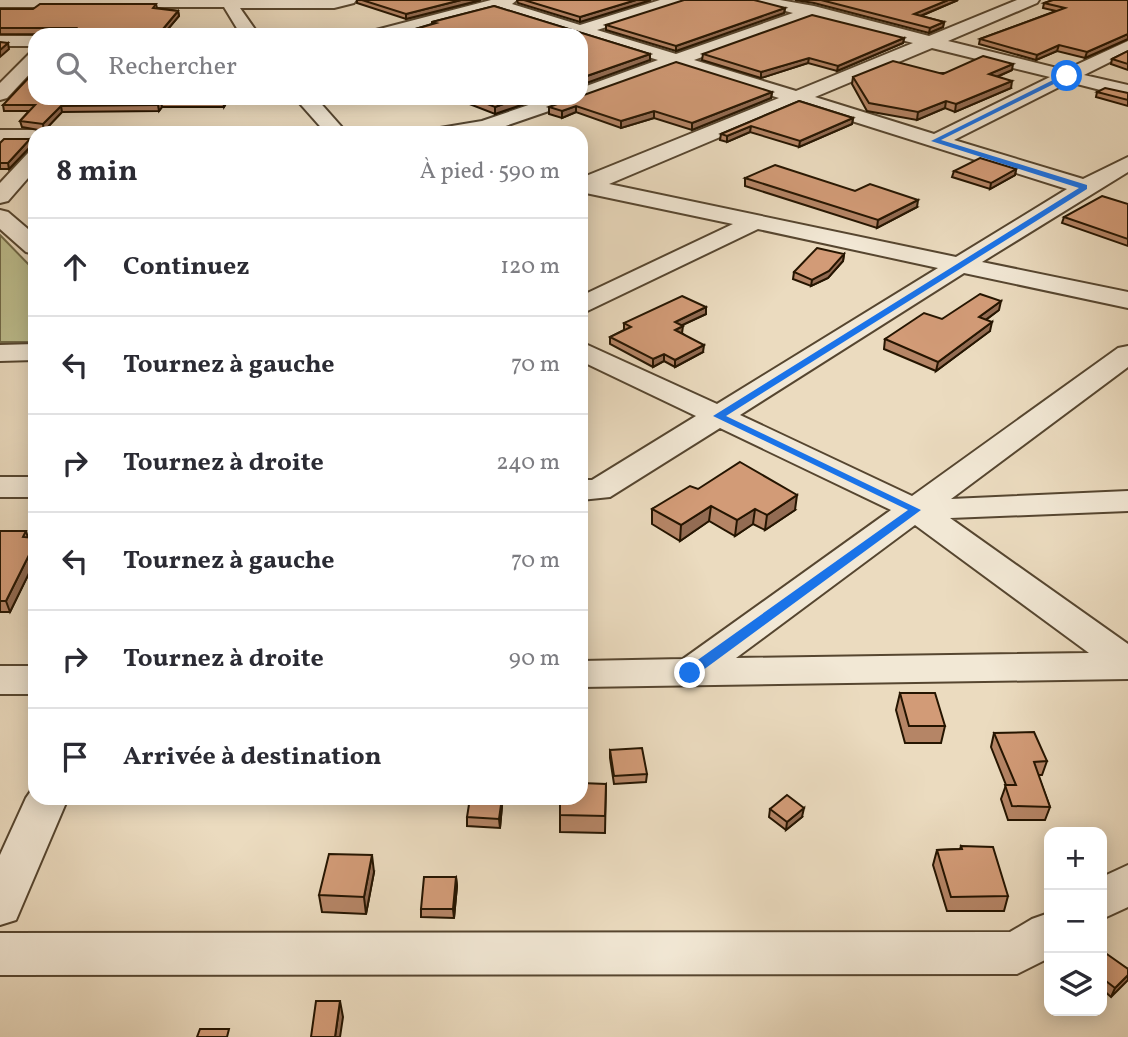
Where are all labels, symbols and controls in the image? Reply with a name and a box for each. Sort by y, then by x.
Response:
search box [28,28,588,105]
icon: search [52,48,90,86]
text: Rechercher [108,49,237,85]
route start [1051,60,1082,91]
text: 8 min [56,151,138,193]
text: À pied · 590 m [420,156,560,188]
icon: ahead [56,248,94,286]
text: Continuez [123,249,249,285]
text: 120 m [500,251,560,283]
icon: left [56,346,94,384]
text: Tournez à gauche [123,347,335,383]
text: 70 m [511,349,560,381]
icon: right [56,444,94,482]
text: Tournez à droite [123,445,324,481]
text: 240 m [496,447,560,479]
icon: left [56,542,94,580]
text: Tournez à gauche [123,543,335,579]
text: 70 m [511,545,560,577]
icon: right [56,640,94,678]
text: Tournez à droite [123,641,324,677]
text: 90 m [509,643,560,675]
route end [674,657,705,688]
icon: arrive [56,738,94,776]
text: Arrivée à destination [123,739,382,775]
map controls [1044,827,1107,1016]
button: + [1044,827,1107,890]
button: − [1044,890,1107,953]
button: layers [1044,953,1107,1016]

